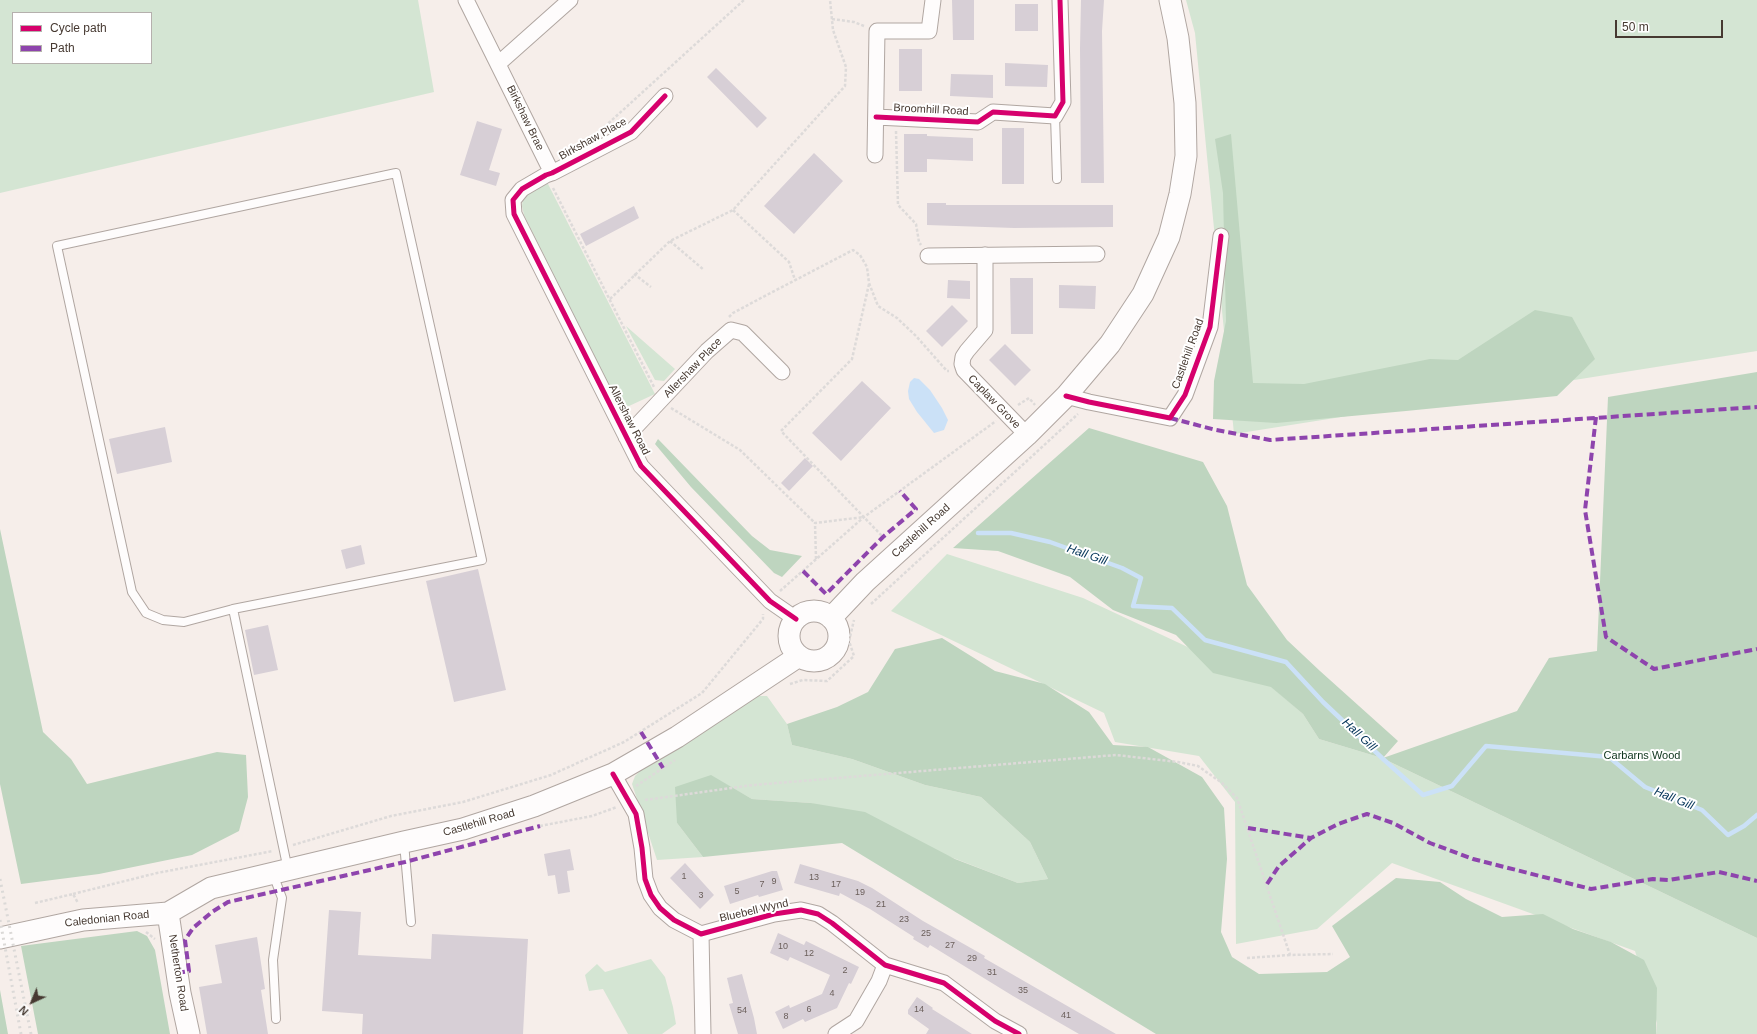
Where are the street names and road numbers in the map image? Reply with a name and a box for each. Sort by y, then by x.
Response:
street label: Birkshaw Brae [504,83,546,153]
street label: Broomhill Road [893,101,969,119]
street label: Birkshaw Place [557,115,629,163]
street label: Castlehill Road [1169,317,1207,391]
street label: Allershaw Place [661,335,725,401]
street label: Caplaw Grove [965,372,1023,432]
street label: Allershaw Road [606,383,652,457]
street label: Castlehill Road [889,501,953,561]
street label: Castlehill Road [442,806,516,840]
street label: Bluebell Wynd [718,897,790,925]
street label: Caledonian Road [64,908,150,930]
street label: Netherton Road [165,934,191,1012]

